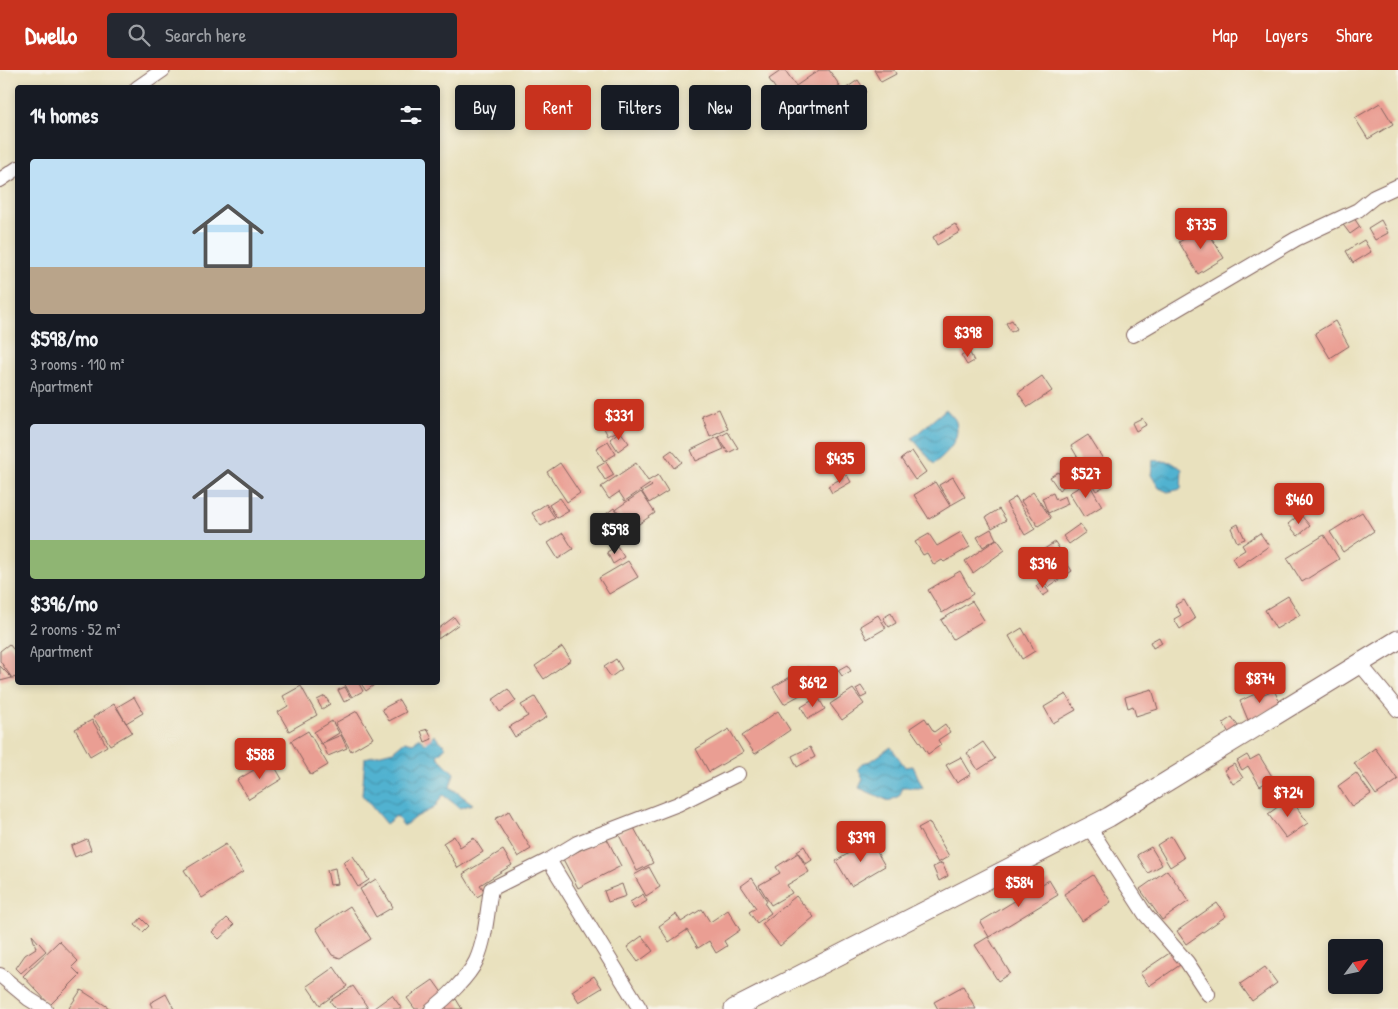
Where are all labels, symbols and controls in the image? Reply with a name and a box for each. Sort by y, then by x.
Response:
search box [107,13,457,58]
text: Dwello [25,19,77,51]
icon: search [125,21,153,49]
text: Search here [165,22,246,48]
text: Map [1212,23,1238,48]
text: Layers [1266,23,1308,48]
text: Share [1336,23,1373,48]
chip: Buy [455,85,515,130]
chip: Rent [525,85,591,130]
chip: Filters [601,85,679,130]
chip: New [689,85,751,130]
chip: Apartment [761,85,867,130]
text: 14 homes [30,101,98,130]
icon: filters [397,101,425,129]
icon: home [183,191,273,281]
pin: $735 [1171,208,1231,250]
text: $735 [1186,213,1216,235]
pin: $398 [938,316,998,358]
text: $398 [954,321,982,343]
text: $598/mo [30,324,98,353]
text: 3 rooms · 110 m² [30,353,125,375]
text: Apartment [30,375,93,397]
pin: $331 [589,398,649,441]
text: $331 [605,404,633,426]
pin: $435 [810,442,870,484]
text: $435 [826,447,854,469]
icon: home [183,456,273,546]
pin: $527 [1056,456,1116,499]
text: $527 [1071,462,1101,484]
pin: $460 [1269,482,1329,525]
text: $460 [1285,488,1313,510]
pin: $598 [585,512,645,555]
text: $598 [601,518,629,540]
pin: $396 [1013,546,1073,589]
text: $396 [1029,552,1057,574]
text: $396/mo [30,589,98,618]
text: 2 rooms · 52 m² [30,618,120,640]
text: Apartment [30,640,93,662]
pin: $874 [1230,662,1290,704]
pin: $692 [783,666,843,708]
text: $874 [1246,667,1274,689]
text: $692 [799,671,827,693]
pin: $588 [230,738,290,780]
text: $588 [246,743,274,765]
pin: $724 [1258,776,1318,818]
text: $724 [1273,781,1303,803]
pin: $399 [831,820,891,863]
text: $399 [847,826,875,848]
pin: $584 [989,866,1049,908]
text: $584 [1005,871,1033,893]
north arrow [1328,939,1382,994]
map controls [1328,939,1383,994]

